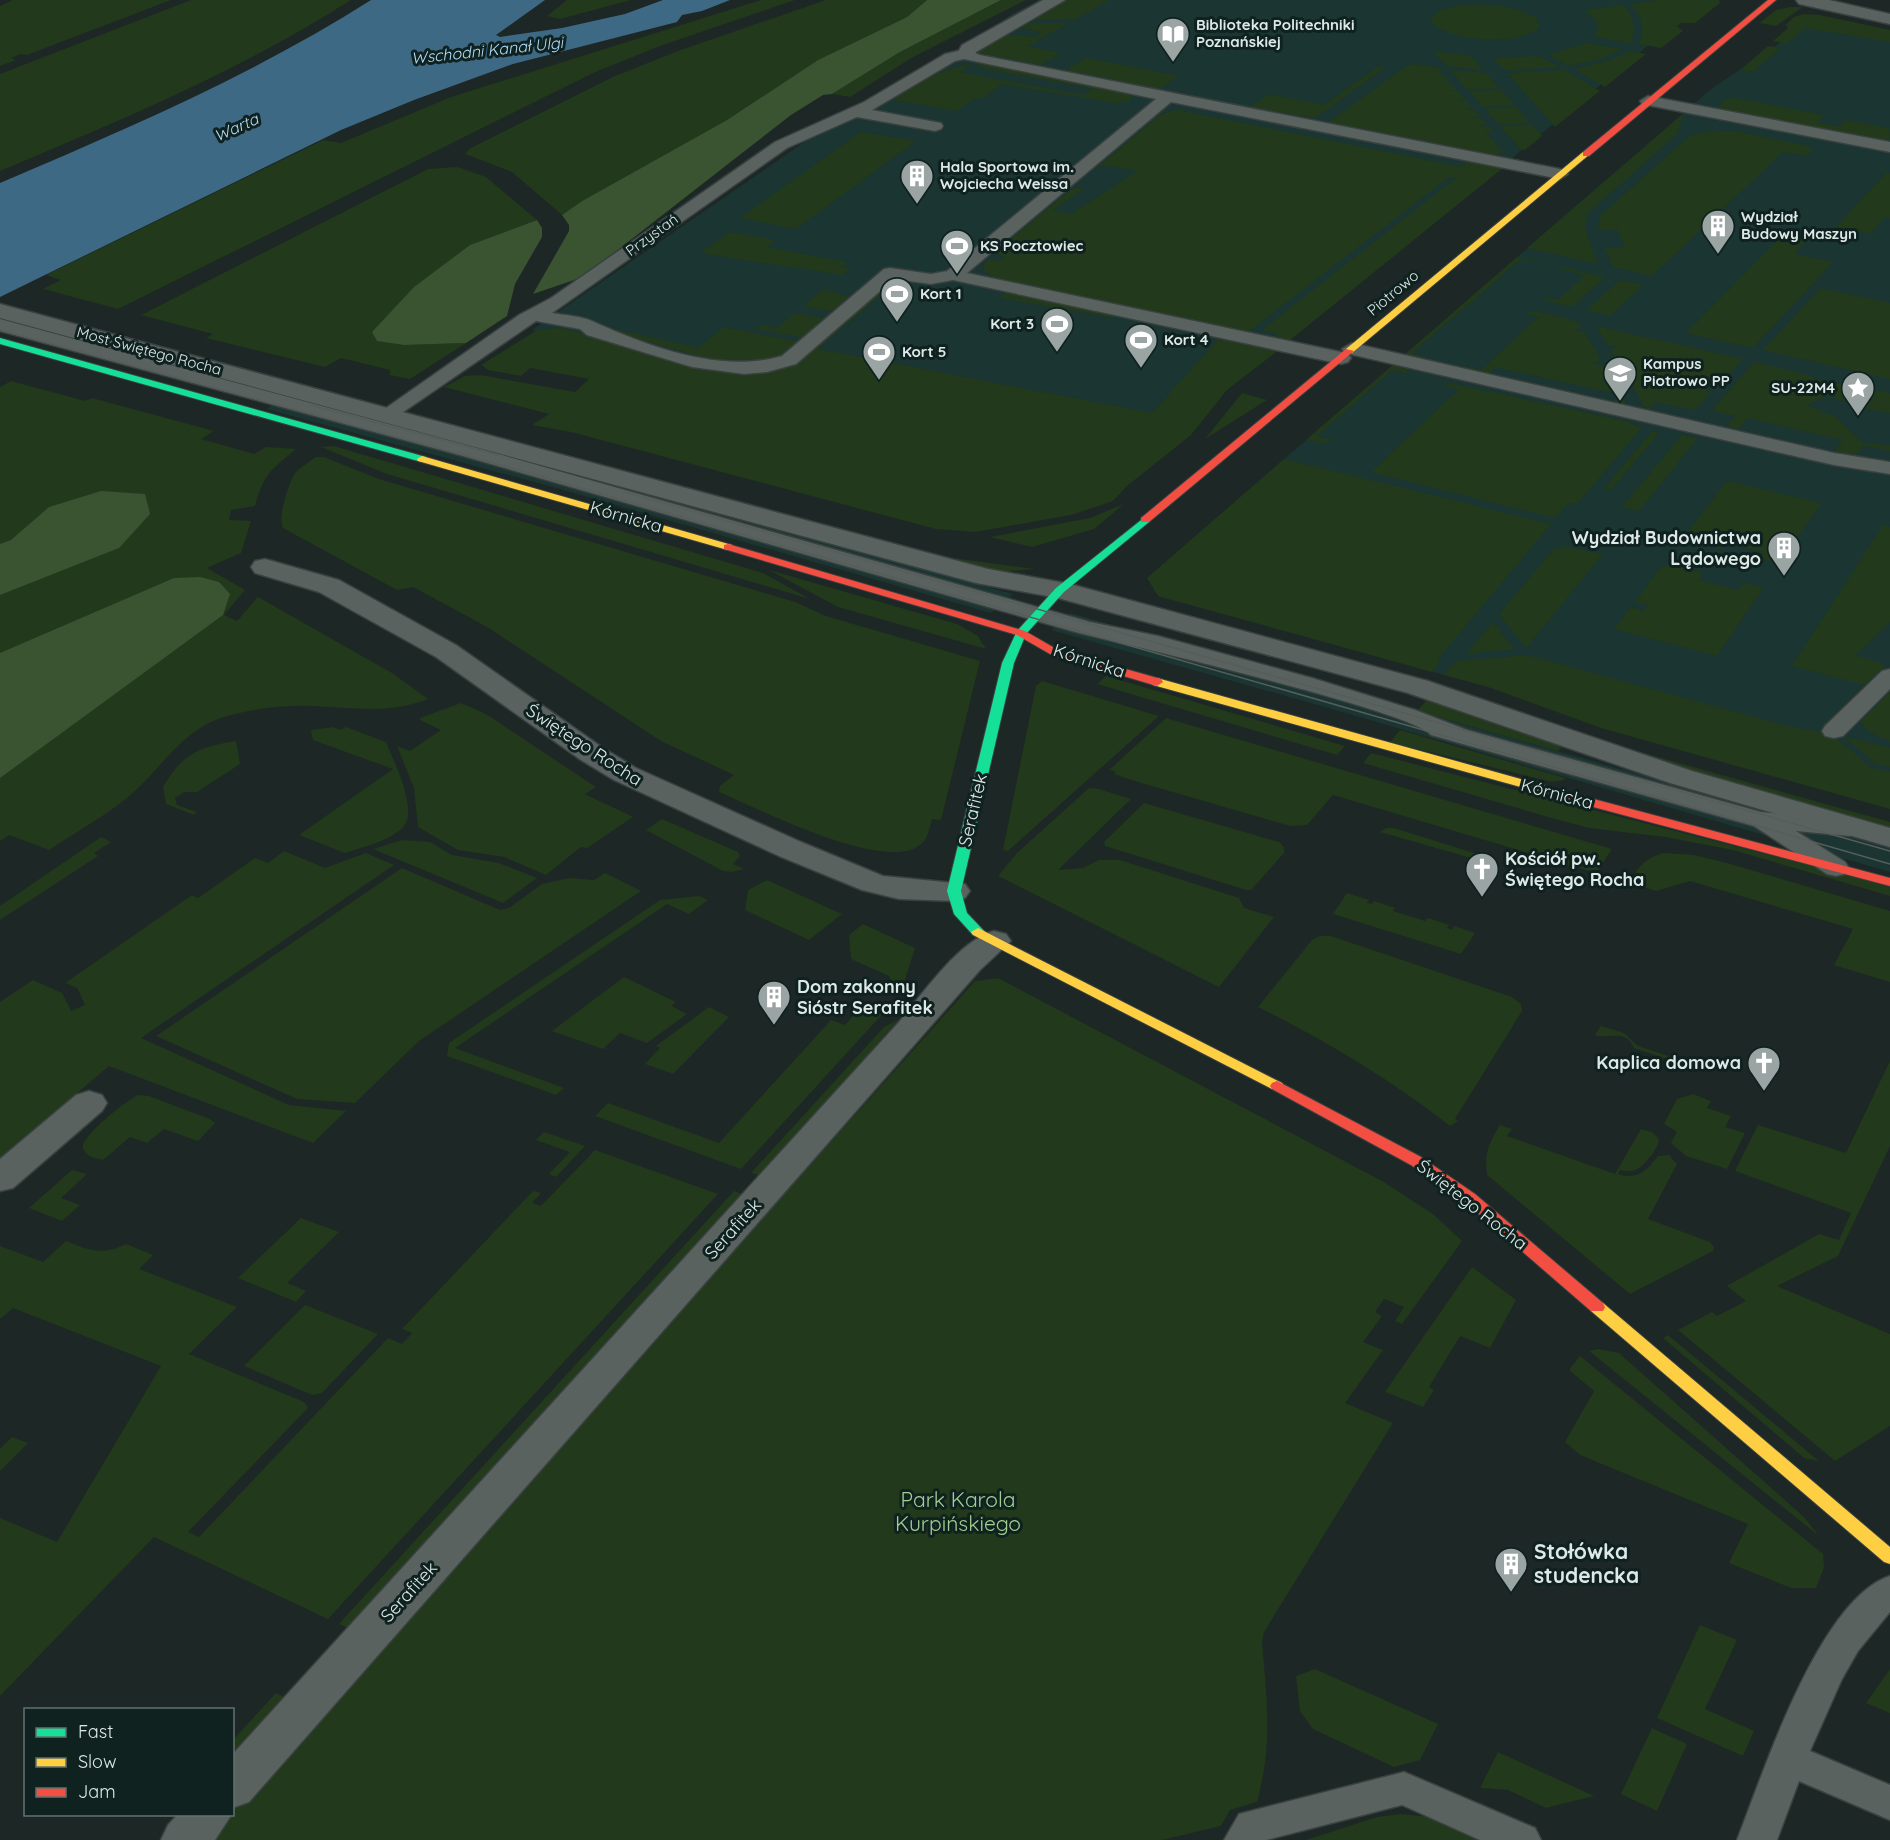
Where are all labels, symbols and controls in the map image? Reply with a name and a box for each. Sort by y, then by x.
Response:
place label: Biblioteka Politechniki Poznańskiej [1196,15,1355,51]
library icon: Biblioteka Politechniki Poznańskiej [1155,16,1191,63]
water label: Wschodni Kanał Ulgi [410,32,565,68]
water label: Warta [211,108,262,146]
place label: Hala Sportowa im. Wojciecha Weissa [940,157,1074,193]
building icon: Hala Sportowa im. Wojciecha Weissa [899,158,935,205]
place label: Wydział Budowy Maszyn [1741,207,1857,243]
building icon: Wydział Budowy Maszyn [1700,208,1736,255]
street label: Przystań [622,209,682,260]
sports icon: KS Pocztowiec [939,228,975,275]
place label: KS Pocztowiec [980,236,1083,255]
street label: Piotrowo [1363,266,1422,320]
sports icon: Kort 1 [879,276,915,323]
place label: Kort 1 [920,284,962,303]
sports icon: Kort 3 [1039,306,1075,353]
place label: Kort 3 [990,314,1034,333]
street label: Most Świętego Rocha [75,322,224,379]
sports icon: Kort 4 [1123,322,1159,369]
place label: Kort 4 [1164,330,1209,349]
sports icon: Kort 5 [861,334,897,381]
place label: Kort 5 [902,342,946,361]
place label: Kampus Piotrowo PP [1643,354,1730,390]
school or university icon: Kampus Piotrowo PP [1602,355,1638,402]
place icon: SU-22M4 [1840,370,1876,417]
place label: SU-22M4 [1771,378,1835,397]
street label: Kórnicka [587,495,665,538]
place label: Wydział Budownictwa Lądowego [1572,526,1761,570]
building icon: Wydział Budownictwa Lądowego [1766,530,1802,577]
street label: Kórnicka [1050,638,1128,683]
street label: Świętego Rocha [522,699,647,791]
street label: Serafitek [953,771,992,849]
street label: Kórnicka [1518,773,1596,814]
place label: Kościół pw. Świętego Rocha [1505,847,1644,891]
church icon: Kościół pw. Świętego Rocha [1464,851,1500,898]
place label: Dom zakonny Sióstr Serafitek [797,975,933,1019]
building icon: Dom zakonny Sióstr Serafitek [756,979,792,1026]
church icon: Kaplica domowa [1746,1045,1782,1092]
place label: Kaplica domowa [1596,1051,1741,1074]
street label: Świętego Rocha [1413,1154,1532,1255]
street label: Serafitek [699,1193,766,1264]
park label: Park Karola Kurpińskiego [895,1486,1021,1536]
place label: Stołówka studencka [1534,1538,1639,1588]
building icon: Stołówka studencka [1493,1546,1529,1593]
street label: Serafitek [375,1556,442,1627]
legend [24,1708,234,1816]
text: Fast [78,1720,113,1743]
text: Slow [78,1750,116,1773]
text: Jam [78,1780,116,1803]

